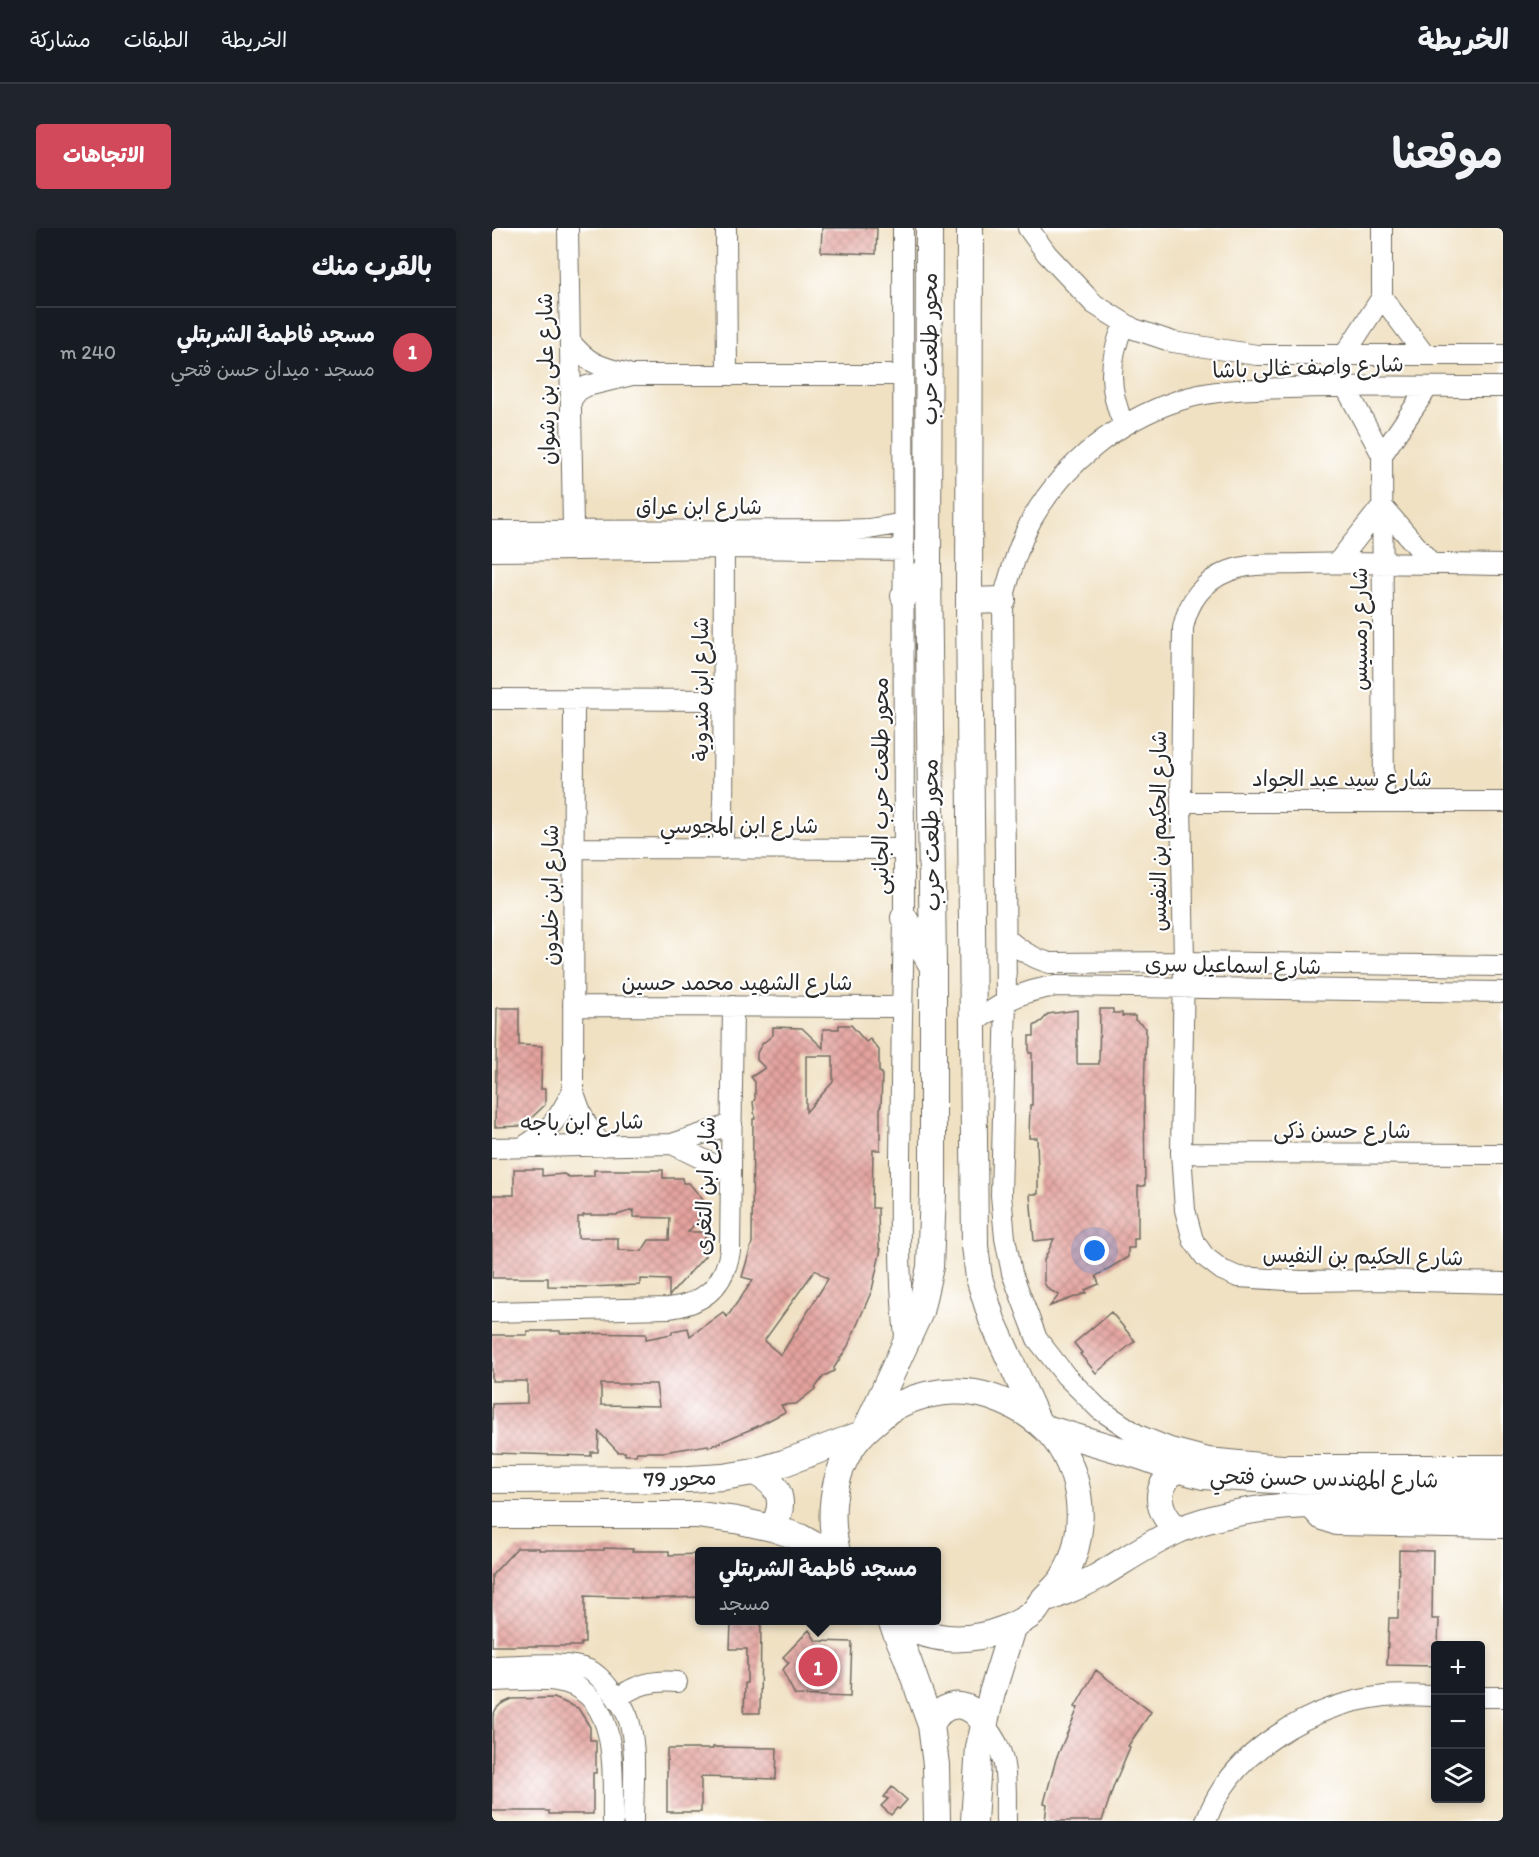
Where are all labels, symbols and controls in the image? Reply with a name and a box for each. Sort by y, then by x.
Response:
text: الخريطة [1418,22,1509,56]
text: مشاركة [30,27,91,52]
text: الطبقات [124,27,189,52]
text: الخريطة [222,27,287,52]
button: الاتجاهات [36,124,171,189]
text: موقعنا [1392,128,1503,179]
text: بالقرب منك [312,250,432,282]
street label: محور طلعت حرب [916,273,943,425]
street label: شارع على بن رشوان [531,293,563,465]
text: مسجد فاطمة الشربتلي [177,321,375,348]
text: 240 m [60,340,116,364]
text: 1 [408,340,417,364]
street label: شارع واصف غالى باشا [1212,350,1404,386]
text: مسجد · ميدان حسن فتحي [171,357,375,381]
street label: شارع ابن عراق [636,493,762,522]
street label: شارع رمسيس [1346,567,1375,691]
street label: شارع ابن مندوية [687,617,716,761]
street label: محور طلعت حرب الجانبى [867,677,895,895]
street label: شارع الحكيم بن النفيس [1145,730,1175,932]
street label: محور طلعت حرب [916,758,946,912]
street label: شارع سيد عبد الجواد [1252,765,1432,794]
street label: شارع ابن المجوسي [660,812,818,845]
street label: شارع ابن خلدون [537,824,566,966]
street label: شارع اسماعيل سرى [1145,950,1321,982]
street label: شارع الشهيد محمد حسين [622,969,852,998]
street label: شارع ابن باجه [520,1107,644,1139]
street label: شارع ابن التغرى [689,1116,723,1256]
street label: شارع حسن ذكى [1273,1117,1411,1146]
your location [1080,1236,1109,1265]
street label: شارع الحكيم بن النفيس [1262,1241,1464,1274]
street label: محور 79 [643,1463,717,1493]
street label: شارع المهندس حسن فتحي [1209,1463,1439,1499]
popup [695,1547,941,1625]
text: مسجد فاطمة الشربتلي [719,1555,917,1582]
text: مسجد [719,1591,770,1615]
map controls [1431,1641,1485,1803]
button: + [1431,1641,1485,1695]
pin: 1 [798,1644,838,1690]
button: − [1431,1695,1485,1749]
button: layers [1431,1749,1485,1803]

